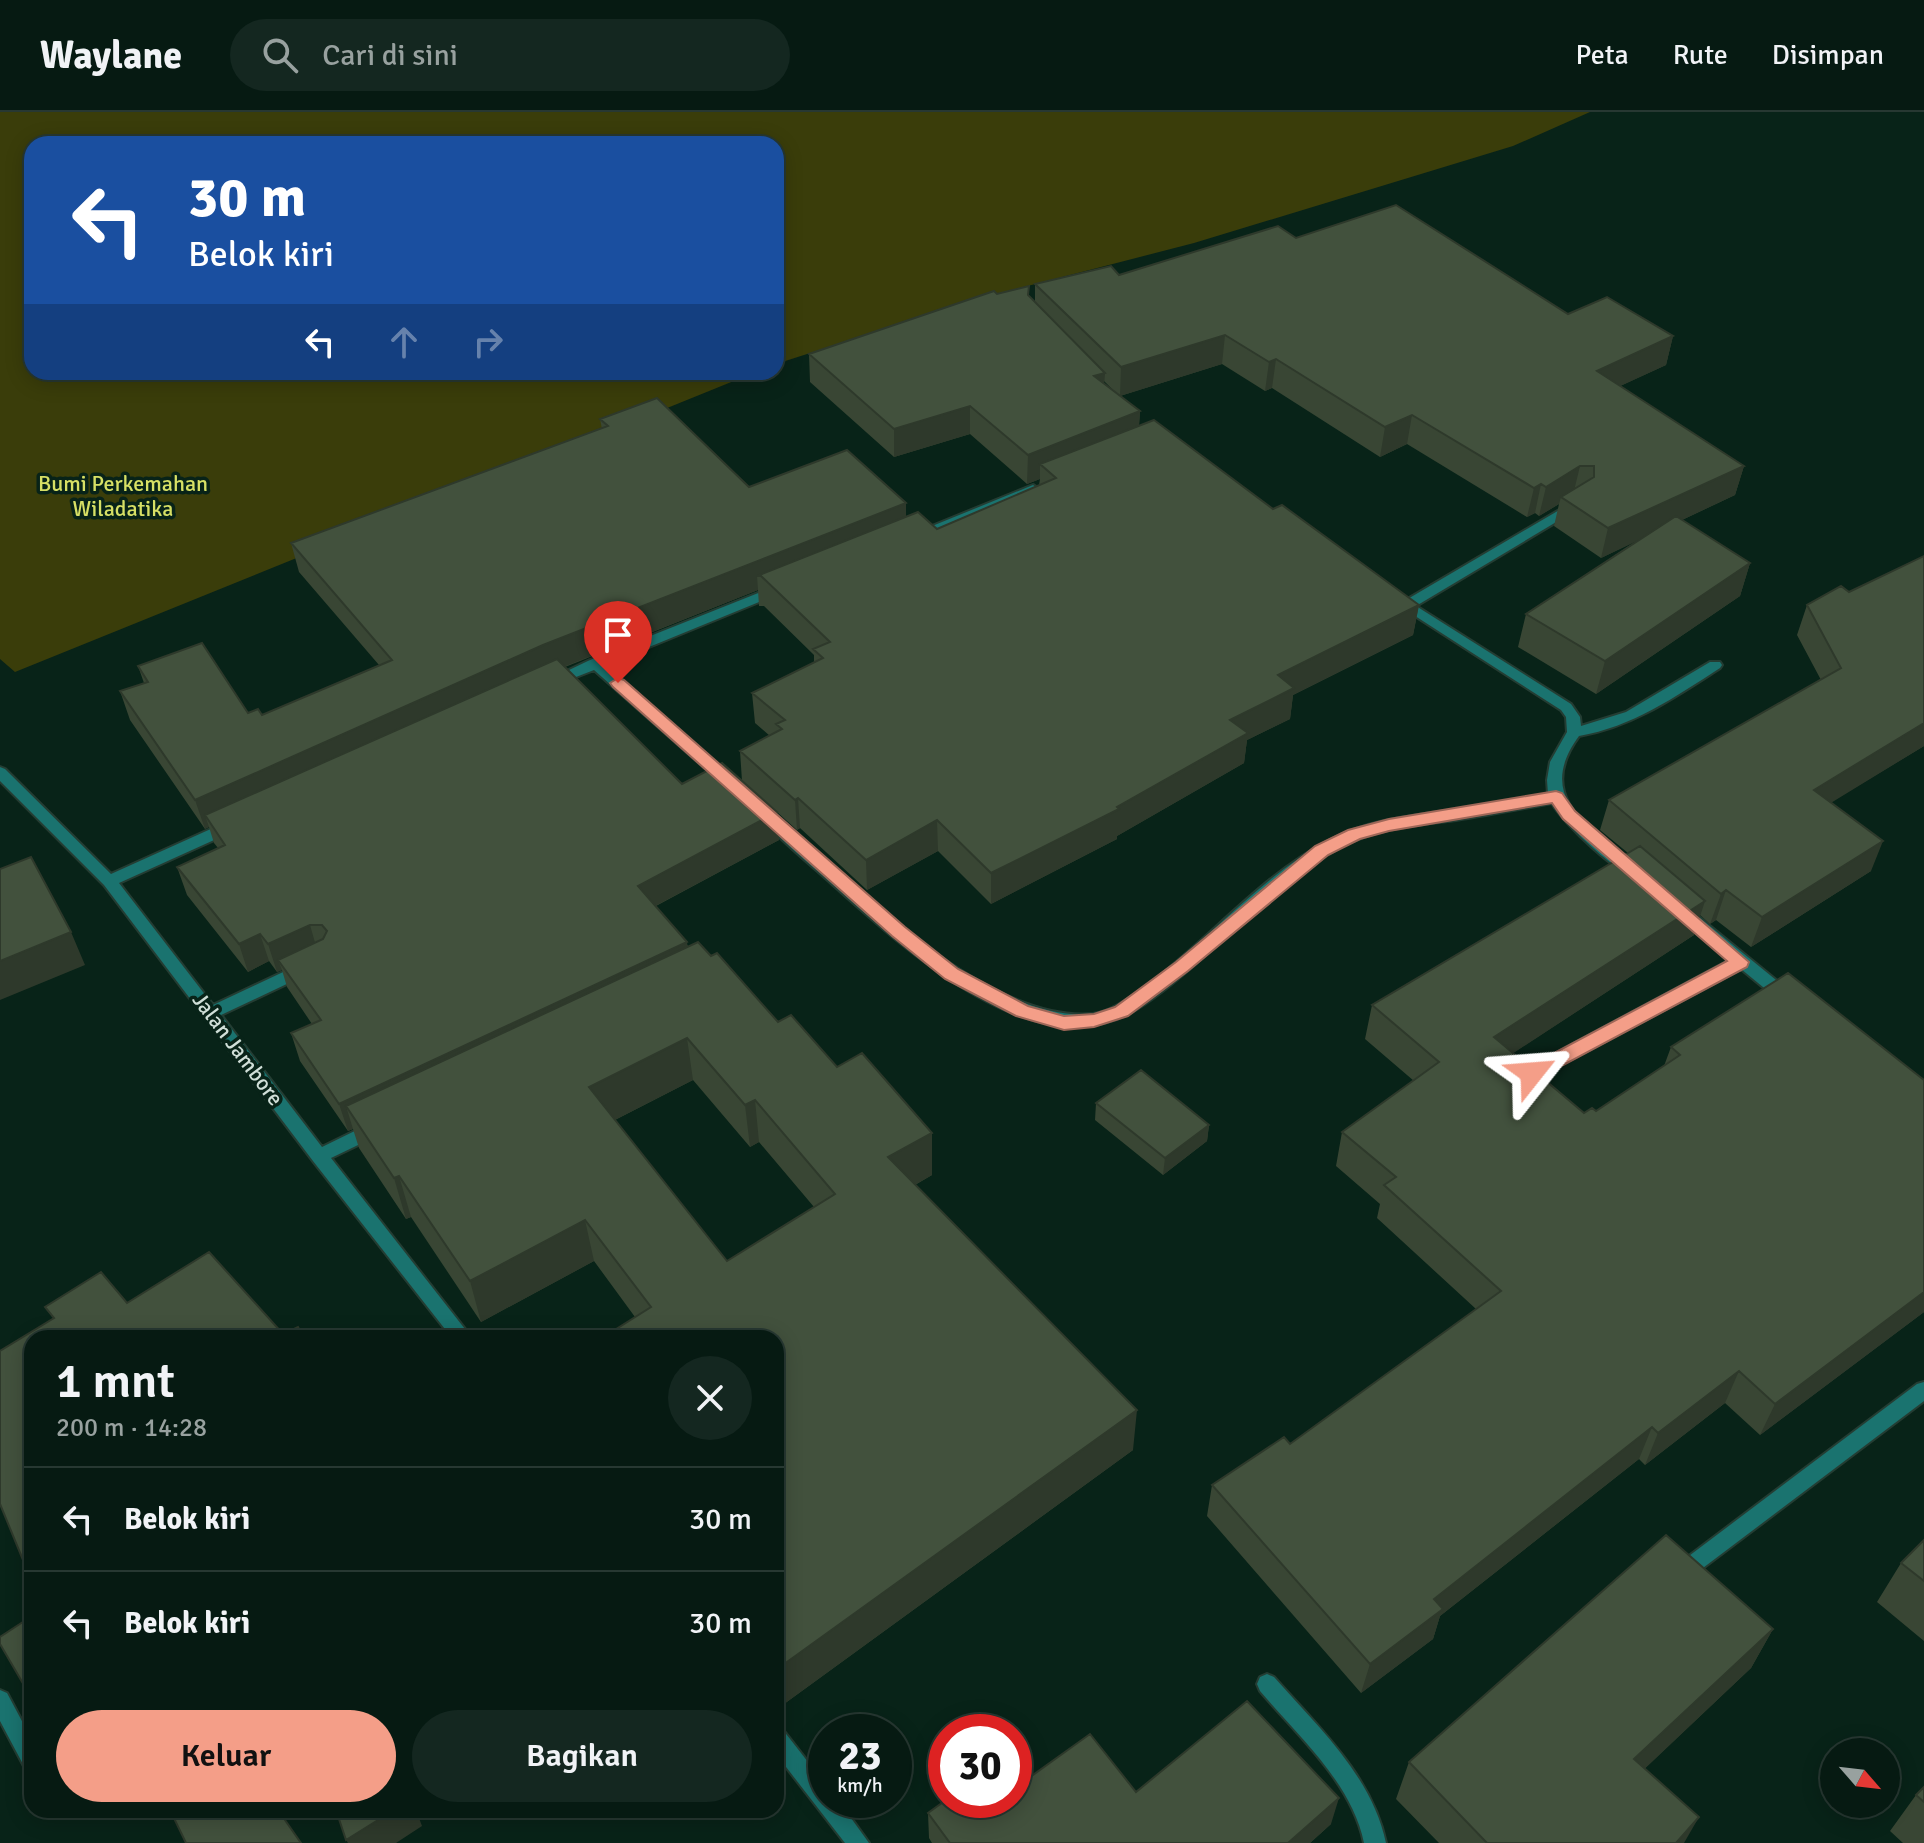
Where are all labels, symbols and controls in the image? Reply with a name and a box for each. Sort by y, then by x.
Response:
search box [230,19,790,91]
text: Waylane [40,32,182,79]
icon: search [258,33,302,77]
text: Cari di sini [322,37,458,74]
text: Peta [1576,38,1629,72]
text: Rute [1673,38,1728,72]
text: Disimpan [1772,38,1884,72]
text: 30 m [188,163,306,232]
icon: left [56,168,160,272]
text: Belok kiri [188,232,334,277]
icon: left [298,320,342,364]
icon: ahead [382,320,426,364]
icon: right [466,320,510,364]
park label: Bumi Perkemahan Wiladatika [38,470,208,522]
pin [584,601,652,683]
icon: arrive [596,613,640,657]
street label: Jalan Jambore [187,987,289,1111]
position arrow [1490,1031,1574,1115]
text: 1 mnt [56,1352,175,1411]
button: close [668,1356,752,1440]
text: 200 m · 14:28 [56,1412,207,1444]
icon: left [56,1497,100,1541]
text: Belok kiri [124,1501,250,1538]
text: 30 m [689,1501,752,1538]
icon: left [56,1601,100,1645]
text: Belok kiri [124,1605,250,1642]
text: 30 m [689,1605,752,1642]
button: Keluar [56,1710,396,1802]
button: Bagikan [412,1710,752,1802]
speed limit sign: 30 [928,1714,1032,1818]
text: 23 [838,1731,882,1781]
north arrow [1820,1738,1900,1818]
map controls [1820,1738,1900,1818]
text: km/h [837,1773,883,1798]

